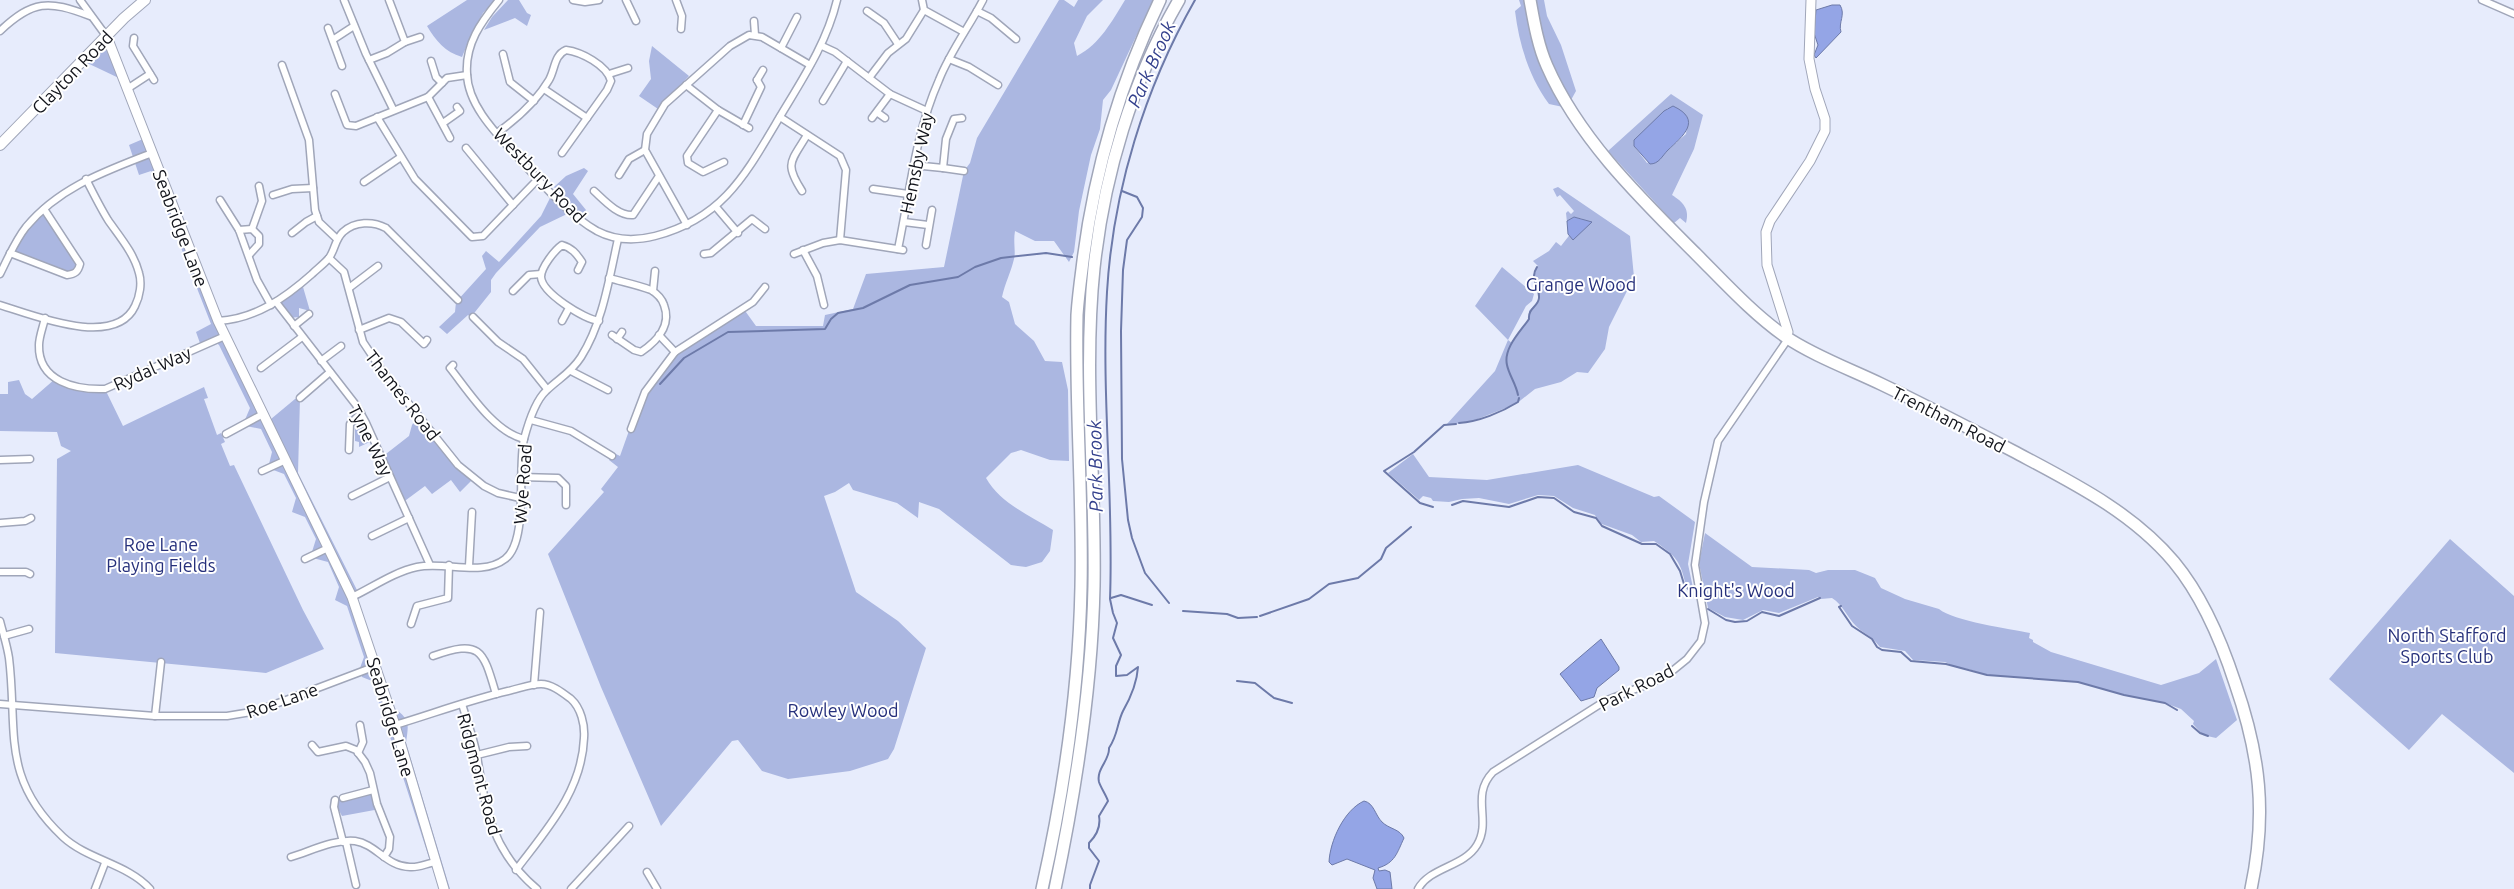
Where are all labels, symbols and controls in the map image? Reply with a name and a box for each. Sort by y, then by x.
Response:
water label: Park Brook [1122,17,1180,111]
street label: Clayton Road [28,27,116,117]
street label: Hemsby Way [895,110,937,216]
street label: Westbury Road [490,124,590,226]
street label: Seabridge Lane [149,167,213,289]
park label: Grange Wood [1526,274,1636,294]
street label: Rydal Way [110,342,194,394]
street label: Thames Road [362,346,444,444]
street label: Trentham Road [1889,382,2009,456]
street label: Tyne Way [345,401,398,479]
water label: Park Brook [1083,420,1107,512]
street label: Wye Road [509,443,535,525]
park label: Roe Lane Playing Fields [106,534,216,575]
park label: Knight's Wood [1677,580,1795,600]
park label: North Stafford Sports Club [2388,625,2506,666]
street label: Seabridge Lane [363,655,419,779]
street label: Park Road [1595,660,1677,714]
street label: Roe Lane [244,678,320,722]
park label: Rowley Wood [787,700,899,720]
street label: Ridgmont Road [454,711,506,837]

